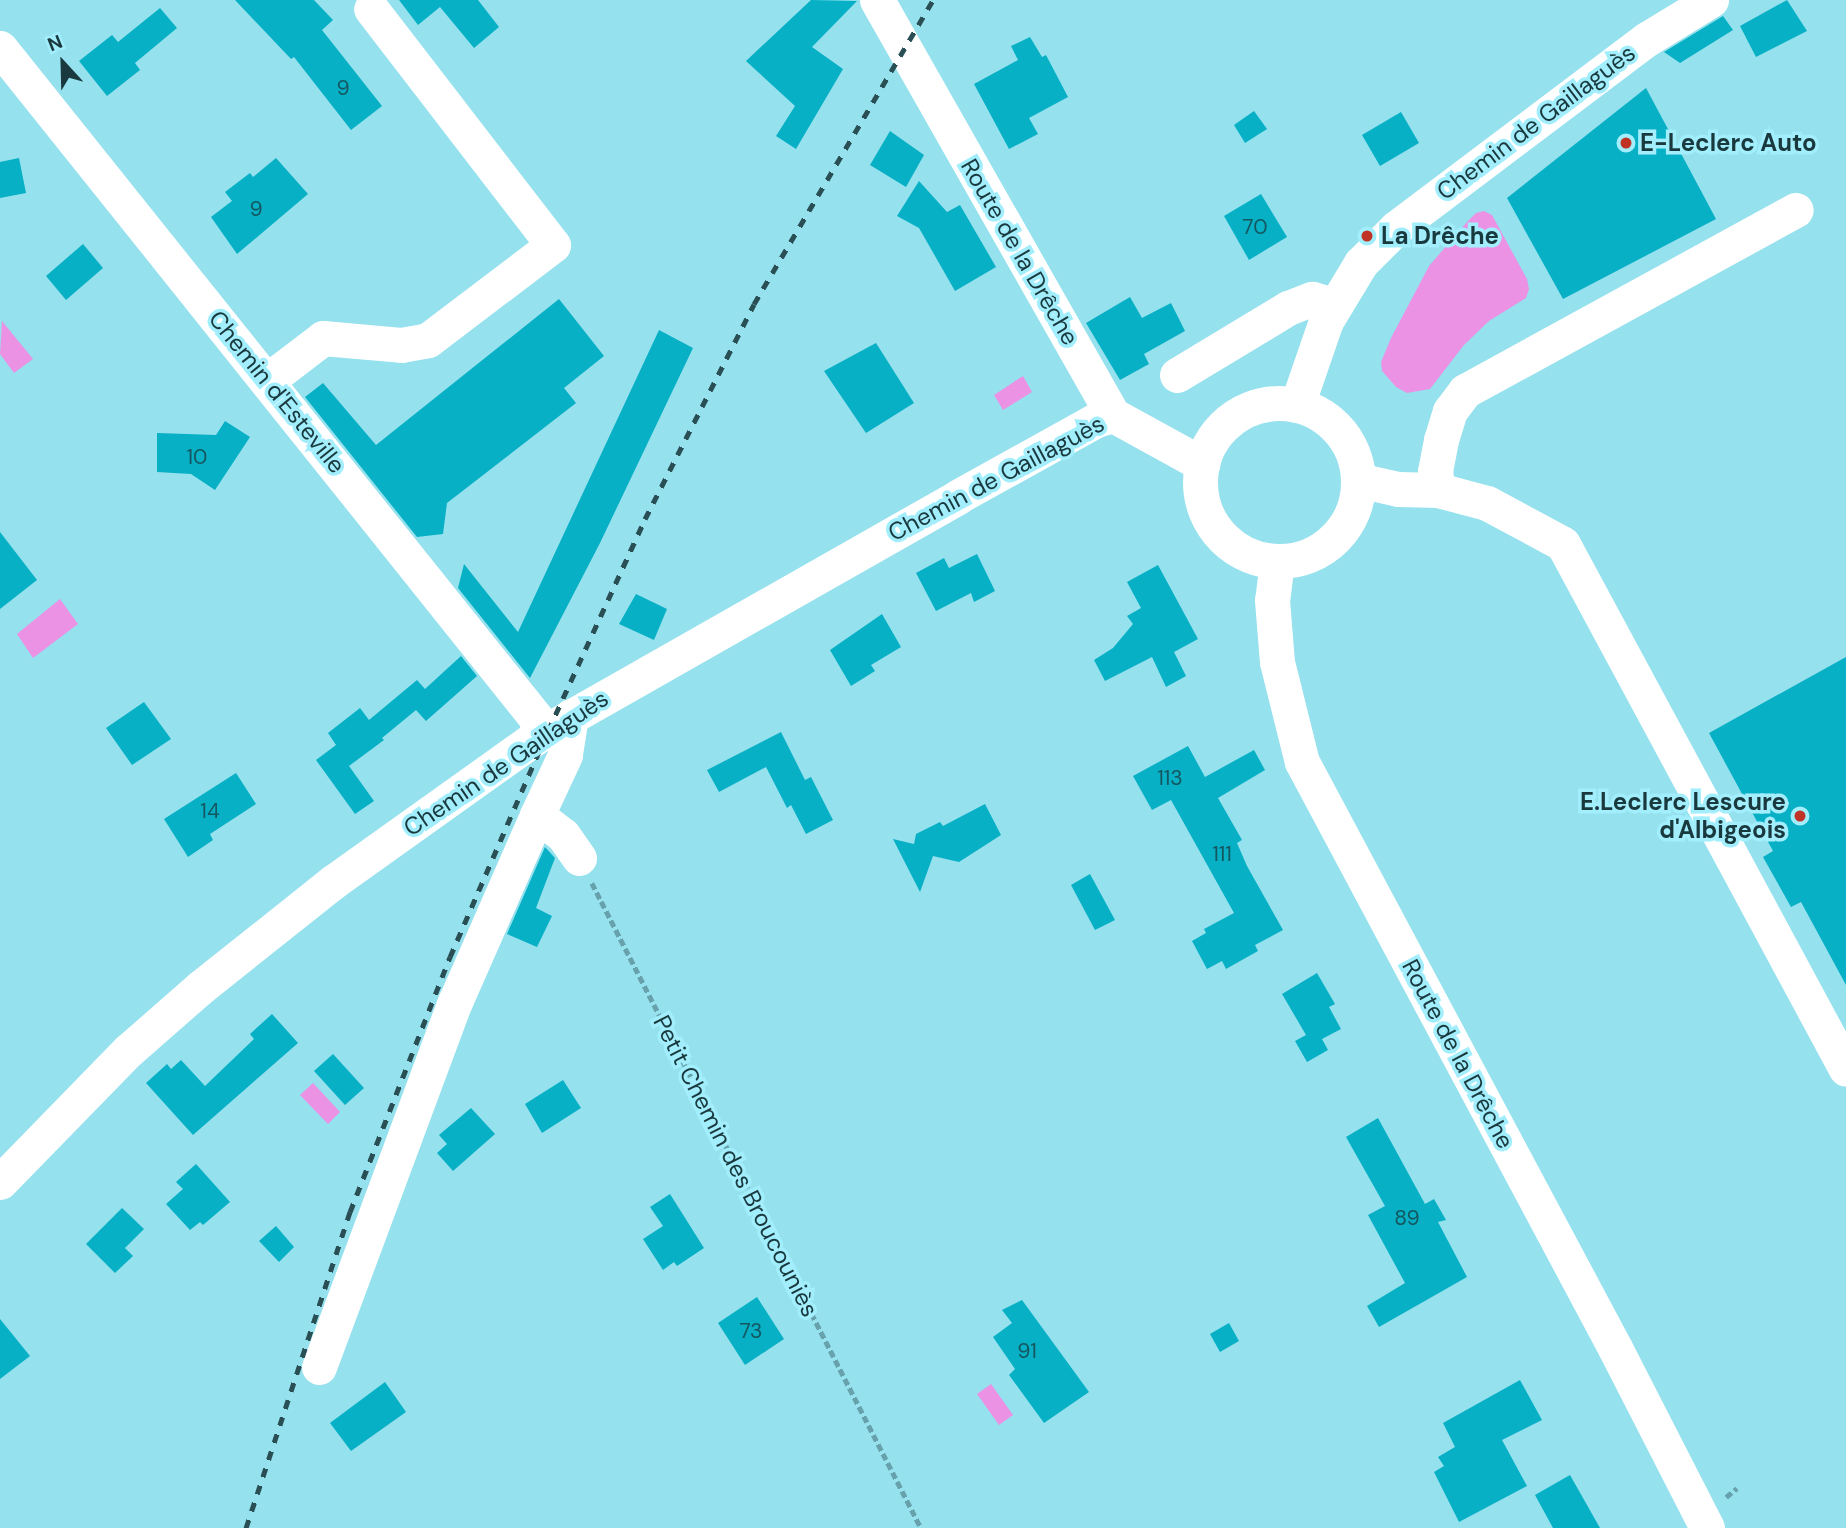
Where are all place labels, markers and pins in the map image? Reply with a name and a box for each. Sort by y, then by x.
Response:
place label: E-Leclerc Auto [1640,129,1817,157]
marker: E-Leclerc Auto [1618,135,1634,151]
place label: La Drêche [1381,222,1499,250]
marker: La Drêche [1359,228,1375,244]
place label: E.Leclerc Lescure d'Albigeois [1580,788,1786,844]
marker: E.Leclerc Lescure d'Albigeois [1792,808,1808,824]

